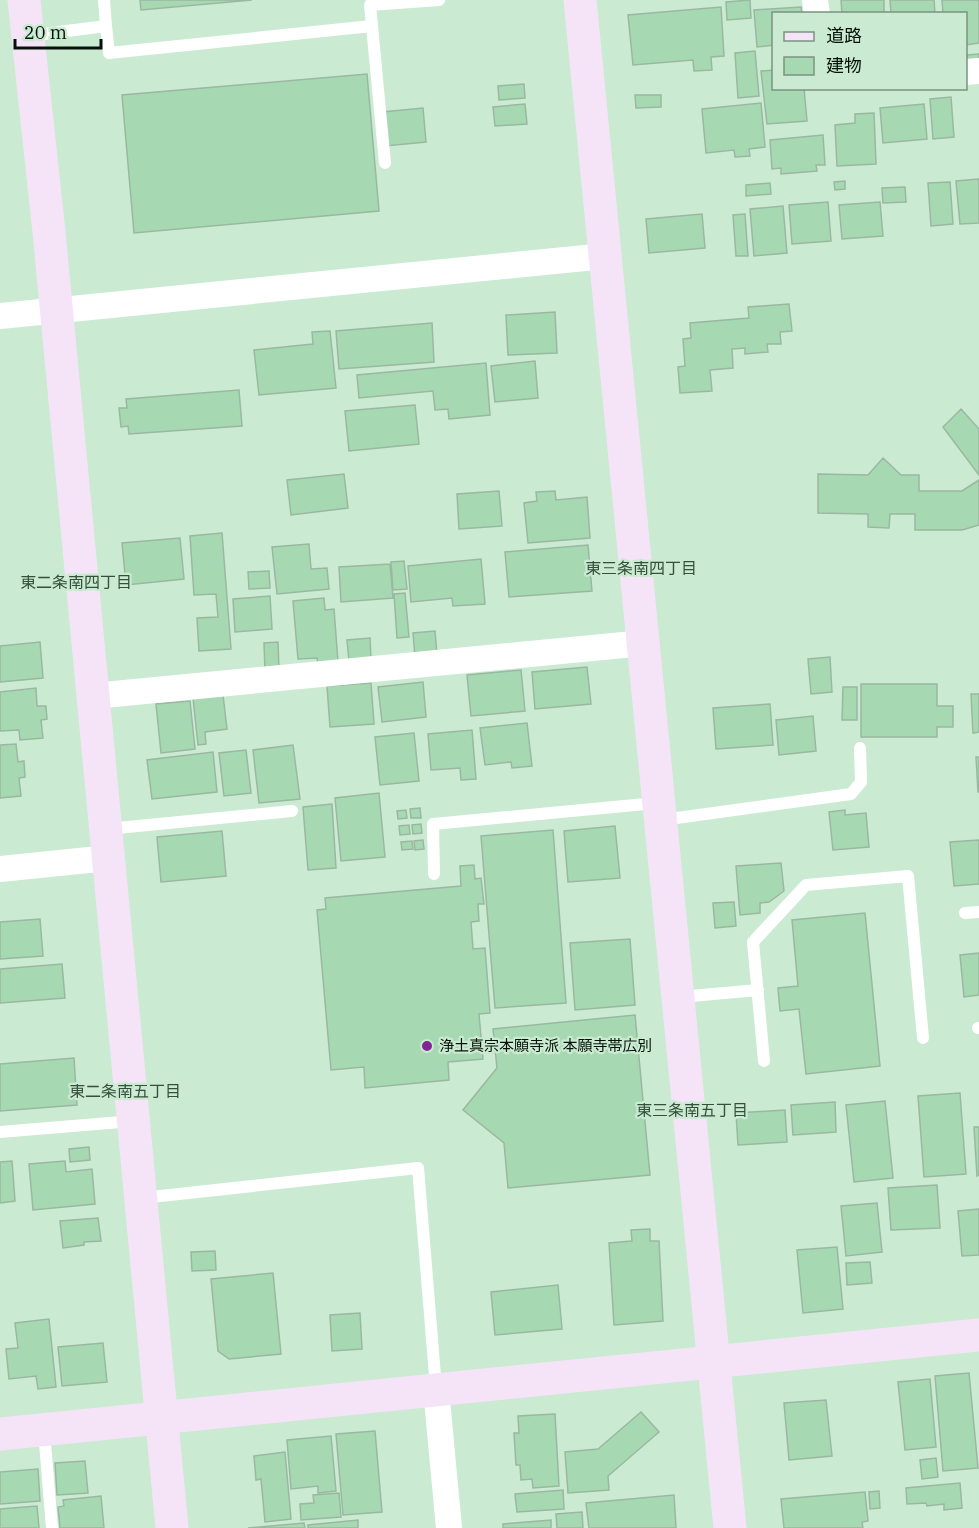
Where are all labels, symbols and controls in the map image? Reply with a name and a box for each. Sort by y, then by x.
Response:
scale bar [15,12,100,50]
legend [772,12,967,90]
text: 20 m [24,21,67,44]
text: 道路 [826,24,862,47]
text: 建物 [826,54,862,77]
district label: 東三条南四丁目 [585,558,697,578]
district label: 東二条南四丁目 [20,572,132,592]
place label: 浄土真宗本願寺派 本願寺帯広別 [439,1036,652,1055]
marker: 浄土真宗本願寺派 本願寺帯広別 [420,1039,434,1053]
district label: 東二条南五丁目 [69,1081,181,1101]
district label: 東三条南五丁目 [636,1100,748,1120]

